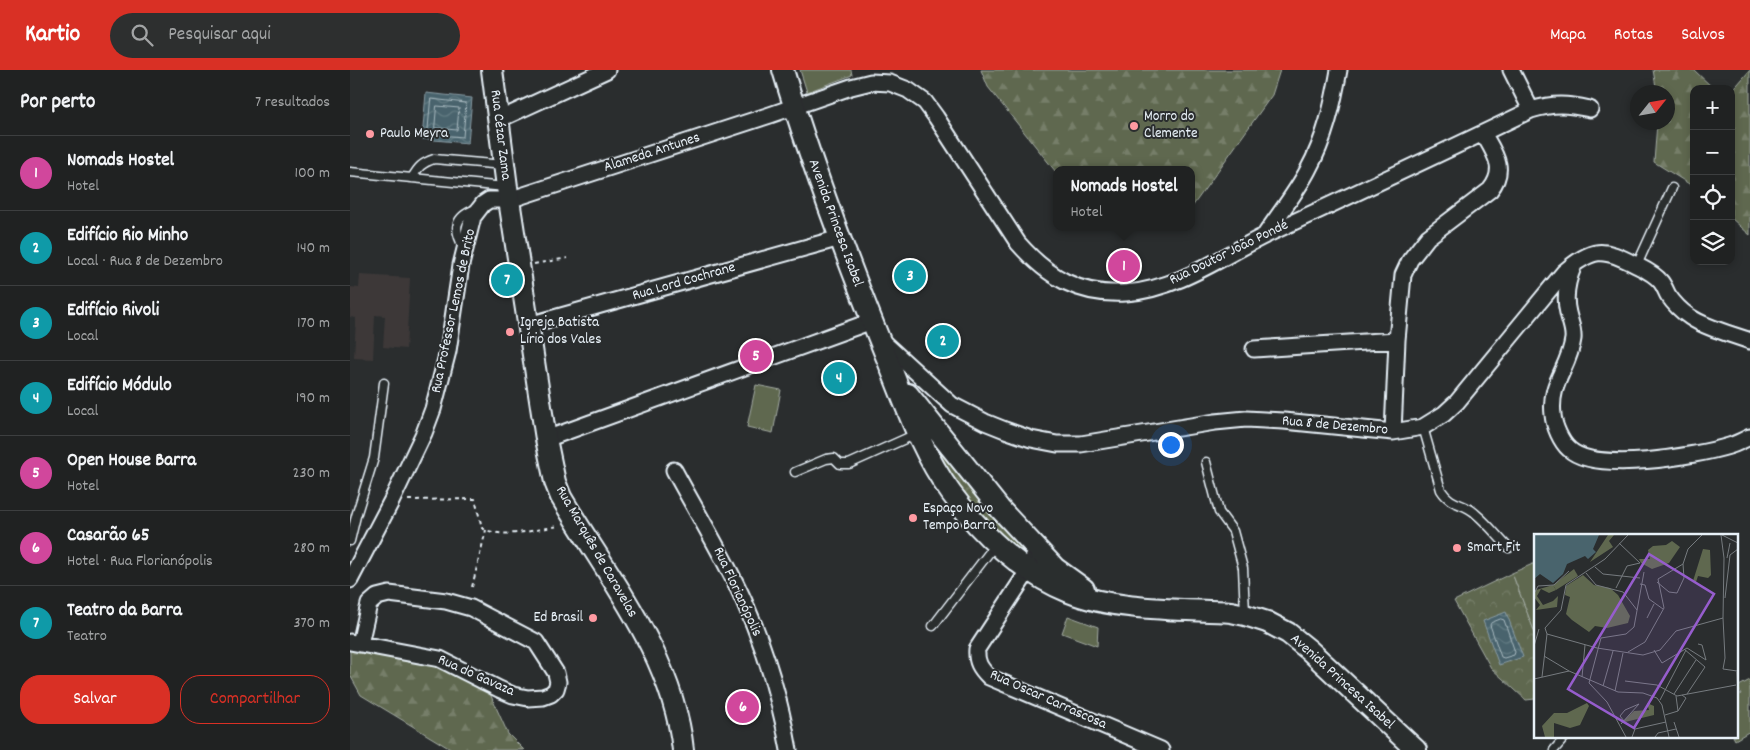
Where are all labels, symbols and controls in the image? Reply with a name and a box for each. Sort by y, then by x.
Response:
search box [110,13,460,58]
text: Kartio [25,18,80,52]
icon: search [128,21,156,49]
text: Pesquisar aqui [168,22,271,49]
text: Mapa [1550,23,1586,48]
text: Rotas [1614,23,1653,48]
text: Salvos [1681,23,1725,48]
north arrow [1630,85,1675,130]
map controls [1690,85,1735,265]
button: + [1690,85,1735,130]
text: Por perto [20,88,95,118]
street label: Rua Cézar Zama [484,89,517,182]
text: 7 resultados [255,91,330,114]
place label: Morro do Clemente [1144,106,1198,145]
marker: Morro do Clemente [1128,120,1140,132]
place label: Paulo Meyra [380,123,449,145]
street label: Alameda Antunes [601,127,703,179]
marker: Paulo Meyra [364,128,376,140]
button: − [1690,130,1735,175]
text: Nomads Hostel [67,148,174,175]
street label: Avenida Princesa Isabel [802,156,868,290]
text: 1 [34,162,38,185]
text: 100 m [294,162,330,185]
popup [1053,166,1195,231]
text: Nomads Hostel [1070,174,1178,201]
text: Hotel [67,175,99,198]
button: locate [1690,175,1735,220]
text: Hotel [1070,201,1103,224]
street label: Rua Doutor João Pondé [1166,215,1292,291]
button: layers [1690,220,1735,265]
text: Edifício Rio Minho [67,223,188,250]
street label: Rua Professor Lemos de Brito [426,226,482,395]
text: 2 [33,237,40,260]
text: 140 m [296,237,330,260]
pin: 1 [1108,247,1140,285]
text: Local · Rua 8 de Dezembro [67,250,223,273]
street label: Rua Lord Cochrane [630,257,738,307]
pin: 3 [894,257,926,295]
pin: 7 [491,261,523,299]
text: Edifício Rivoli [67,298,159,325]
text: 3 [32,312,40,335]
text: 170 m [297,312,330,335]
place label: Igreja Batista Lírio dos Vales [520,312,602,351]
pin: 2 [927,322,959,360]
text: Local [67,325,98,348]
marker: Igreja Batista Lírio dos Vales [504,326,516,338]
pin: 5 [740,337,772,375]
pin: 4 [823,359,855,397]
text: Edifício Módulo [67,373,172,400]
text: 4 [33,387,39,410]
text: 190 m [296,387,330,410]
text: Local [67,400,98,423]
street label: Rua 8 de Dezembro [1281,410,1389,442]
your location [1158,432,1184,458]
text: Open House Barra [67,448,196,475]
text: 5 [32,462,40,485]
text: 230 m [293,462,330,485]
text: Hotel [67,475,99,498]
street label: Rua Marquês de Caravelas [549,482,643,622]
place label: Espaço Novo Tempo Barra [923,498,996,537]
marker: Espaço Novo Tempo Barra [907,512,919,524]
text: Casarão 65 [67,523,150,550]
inset map [1534,534,1738,738]
text: 6 [32,537,40,560]
text: 280 m [293,537,330,560]
place label: Smart Fit [1467,537,1521,559]
marker: Smart Fit [1451,542,1463,554]
street label: Rua Florianópolis [707,544,767,640]
text: Hotel · Rua Florianópolis [67,550,213,573]
text: Teatro da Barra [67,598,182,625]
place label: Ed Brasil [533,607,583,629]
text: 7 [33,612,39,635]
text: 370 m [293,612,330,635]
marker: Ed Brasil [587,612,599,624]
text: Teatro [67,625,107,648]
street label: Avenida Princesa Isabel [1285,629,1400,735]
street label: Rua do Gavaza [434,649,519,703]
street label: Rua Oscar Carrascosa [986,664,1111,736]
button: Salvar [20,675,170,724]
button: Compartilhar [180,675,330,724]
pin: 6 [727,688,759,726]

